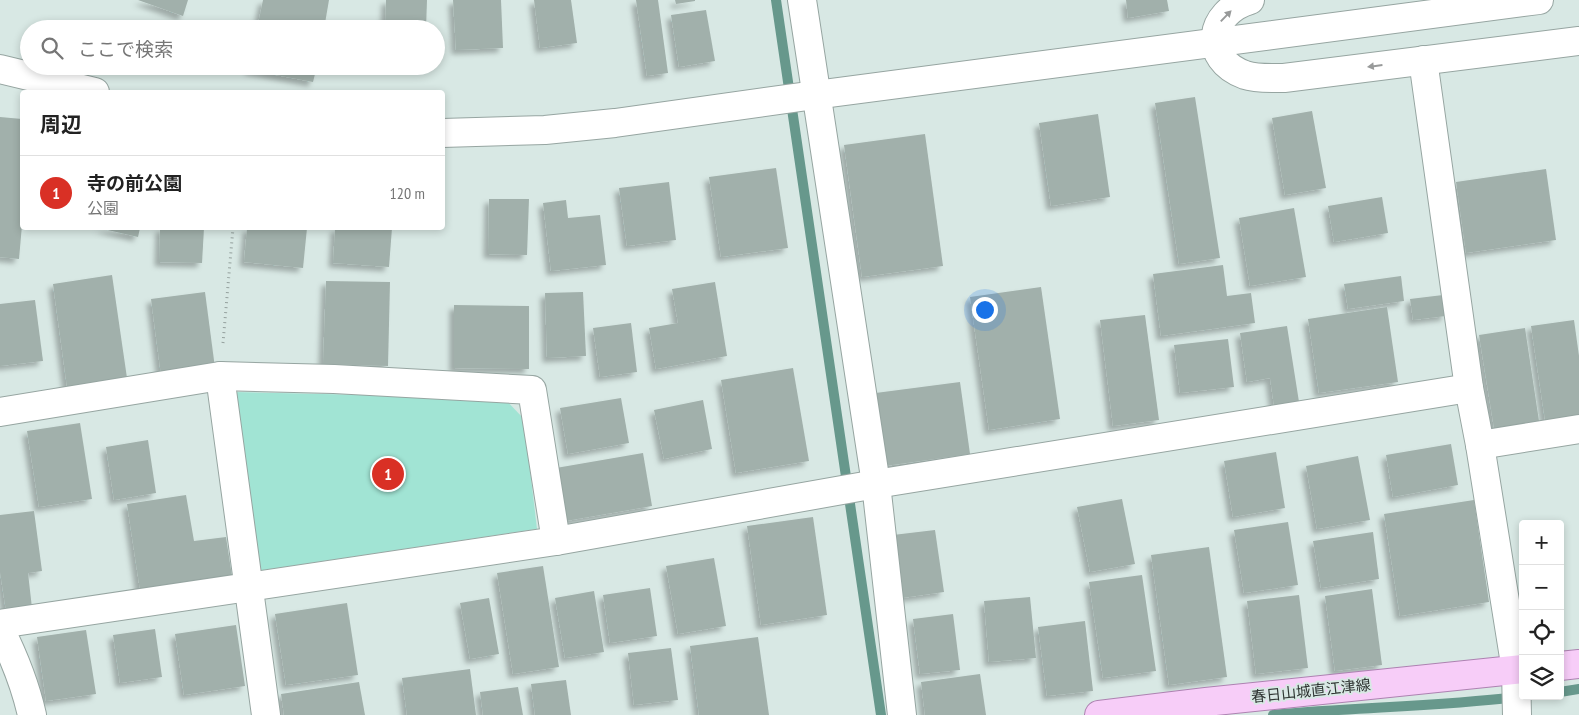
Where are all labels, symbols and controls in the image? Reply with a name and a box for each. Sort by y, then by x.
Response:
one-way arrow [1220,10,1232,22]
search box [20,20,445,75]
icon: search [38,34,66,62]
text: ここで検索 [78,37,173,61]
one-way arrow [1366,62,1382,70]
text: 周辺 [40,111,82,138]
text: 寺の前公園 [87,171,182,195]
text: 1 [52,183,60,203]
text: 120 m [390,183,425,203]
text: 公園 [87,198,119,218]
your location [972,297,998,323]
pin: 1 [372,455,404,493]
map controls [1519,520,1564,700]
button: + [1519,520,1564,565]
button: − [1519,565,1564,610]
button: locate [1519,610,1564,655]
button: layers [1519,655,1564,700]
street label: 春日山城直江津線 [1250,675,1372,706]

